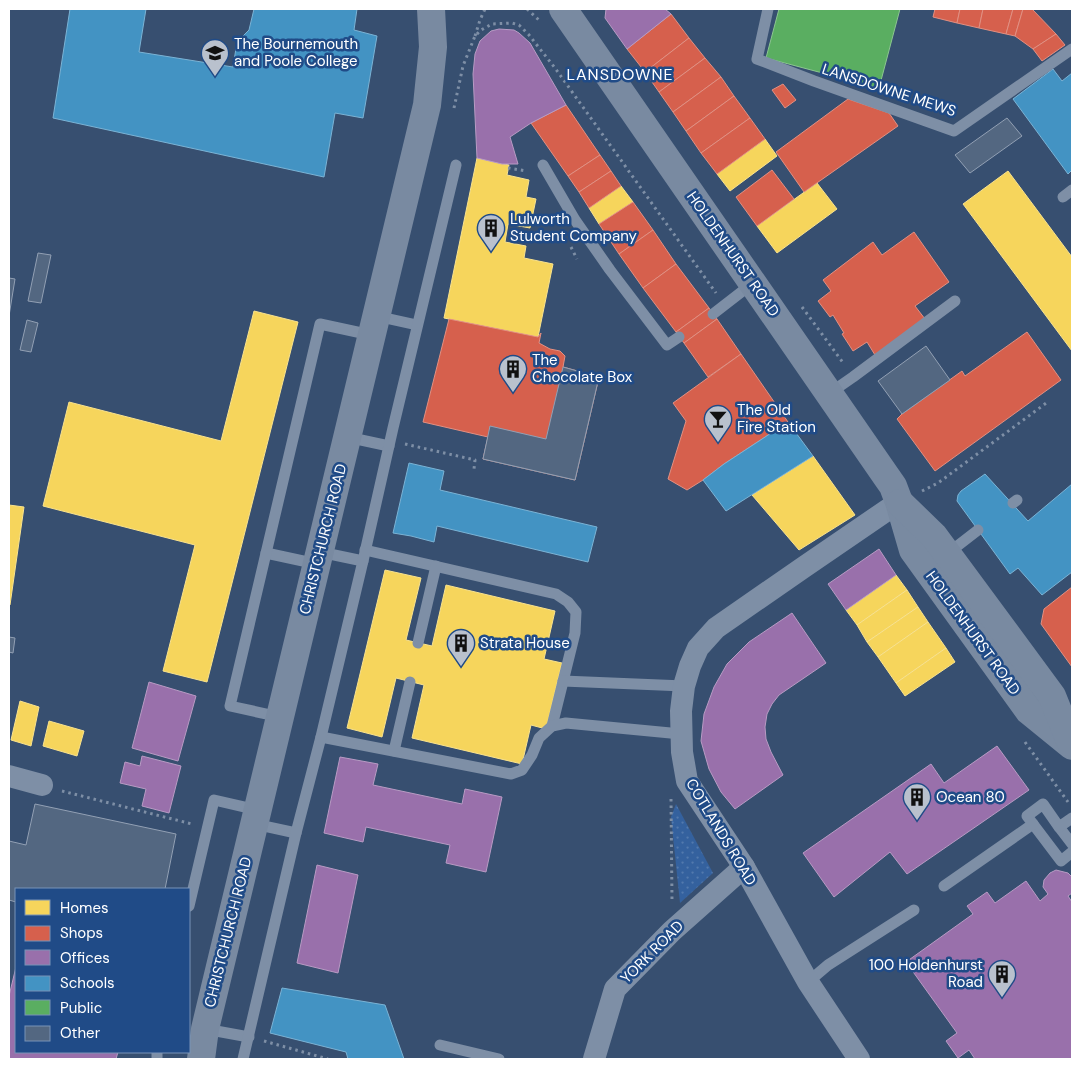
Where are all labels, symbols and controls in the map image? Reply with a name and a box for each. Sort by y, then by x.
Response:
place label: The Bournemouth and Poole College [234,34,358,71]
school or university icon: The Bournemouth and Poole College [200,38,230,77]
street label: LANSDOWNE MEWS [819,59,959,121]
district label: LANSDOWNE [567,64,673,85]
street label: HOLDENHURST ROAD [682,187,784,321]
place label: Lulworth Student Company [510,209,638,246]
building icon: Lulworth Student Company [476,213,506,252]
place label: The Chocolate Box [532,350,633,387]
building icon: The Chocolate Box [498,354,528,393]
place label: The Old Fire Station [737,400,816,437]
bar icon: The Old Fire Station [703,404,733,443]
street label: CHRISTCHURCH ROAD [295,462,351,616]
street label: HOLDENHURST ROAD [921,567,1025,699]
building icon: Strata House [446,628,476,667]
place label: Strata House [480,633,570,653]
street label: COTLANDS ROAD [681,775,761,889]
building icon: Ocean 80 [902,782,932,821]
place label: Ocean 80 [936,787,1005,807]
street label: CHRISTCHURCH ROAD [200,855,256,1009]
legend [15,888,190,1053]
text: Homes [60,898,109,918]
street label: YORK ROAD [616,916,688,988]
text: Shops [60,923,103,943]
text: Offices [60,948,110,968]
place label: 100 Holdenhurst Road [869,955,983,992]
building icon: 100 Holdenhurst Road [987,959,1017,998]
text: Schools [60,973,115,993]
text: Public [60,998,102,1018]
text: Other [60,1023,101,1043]

